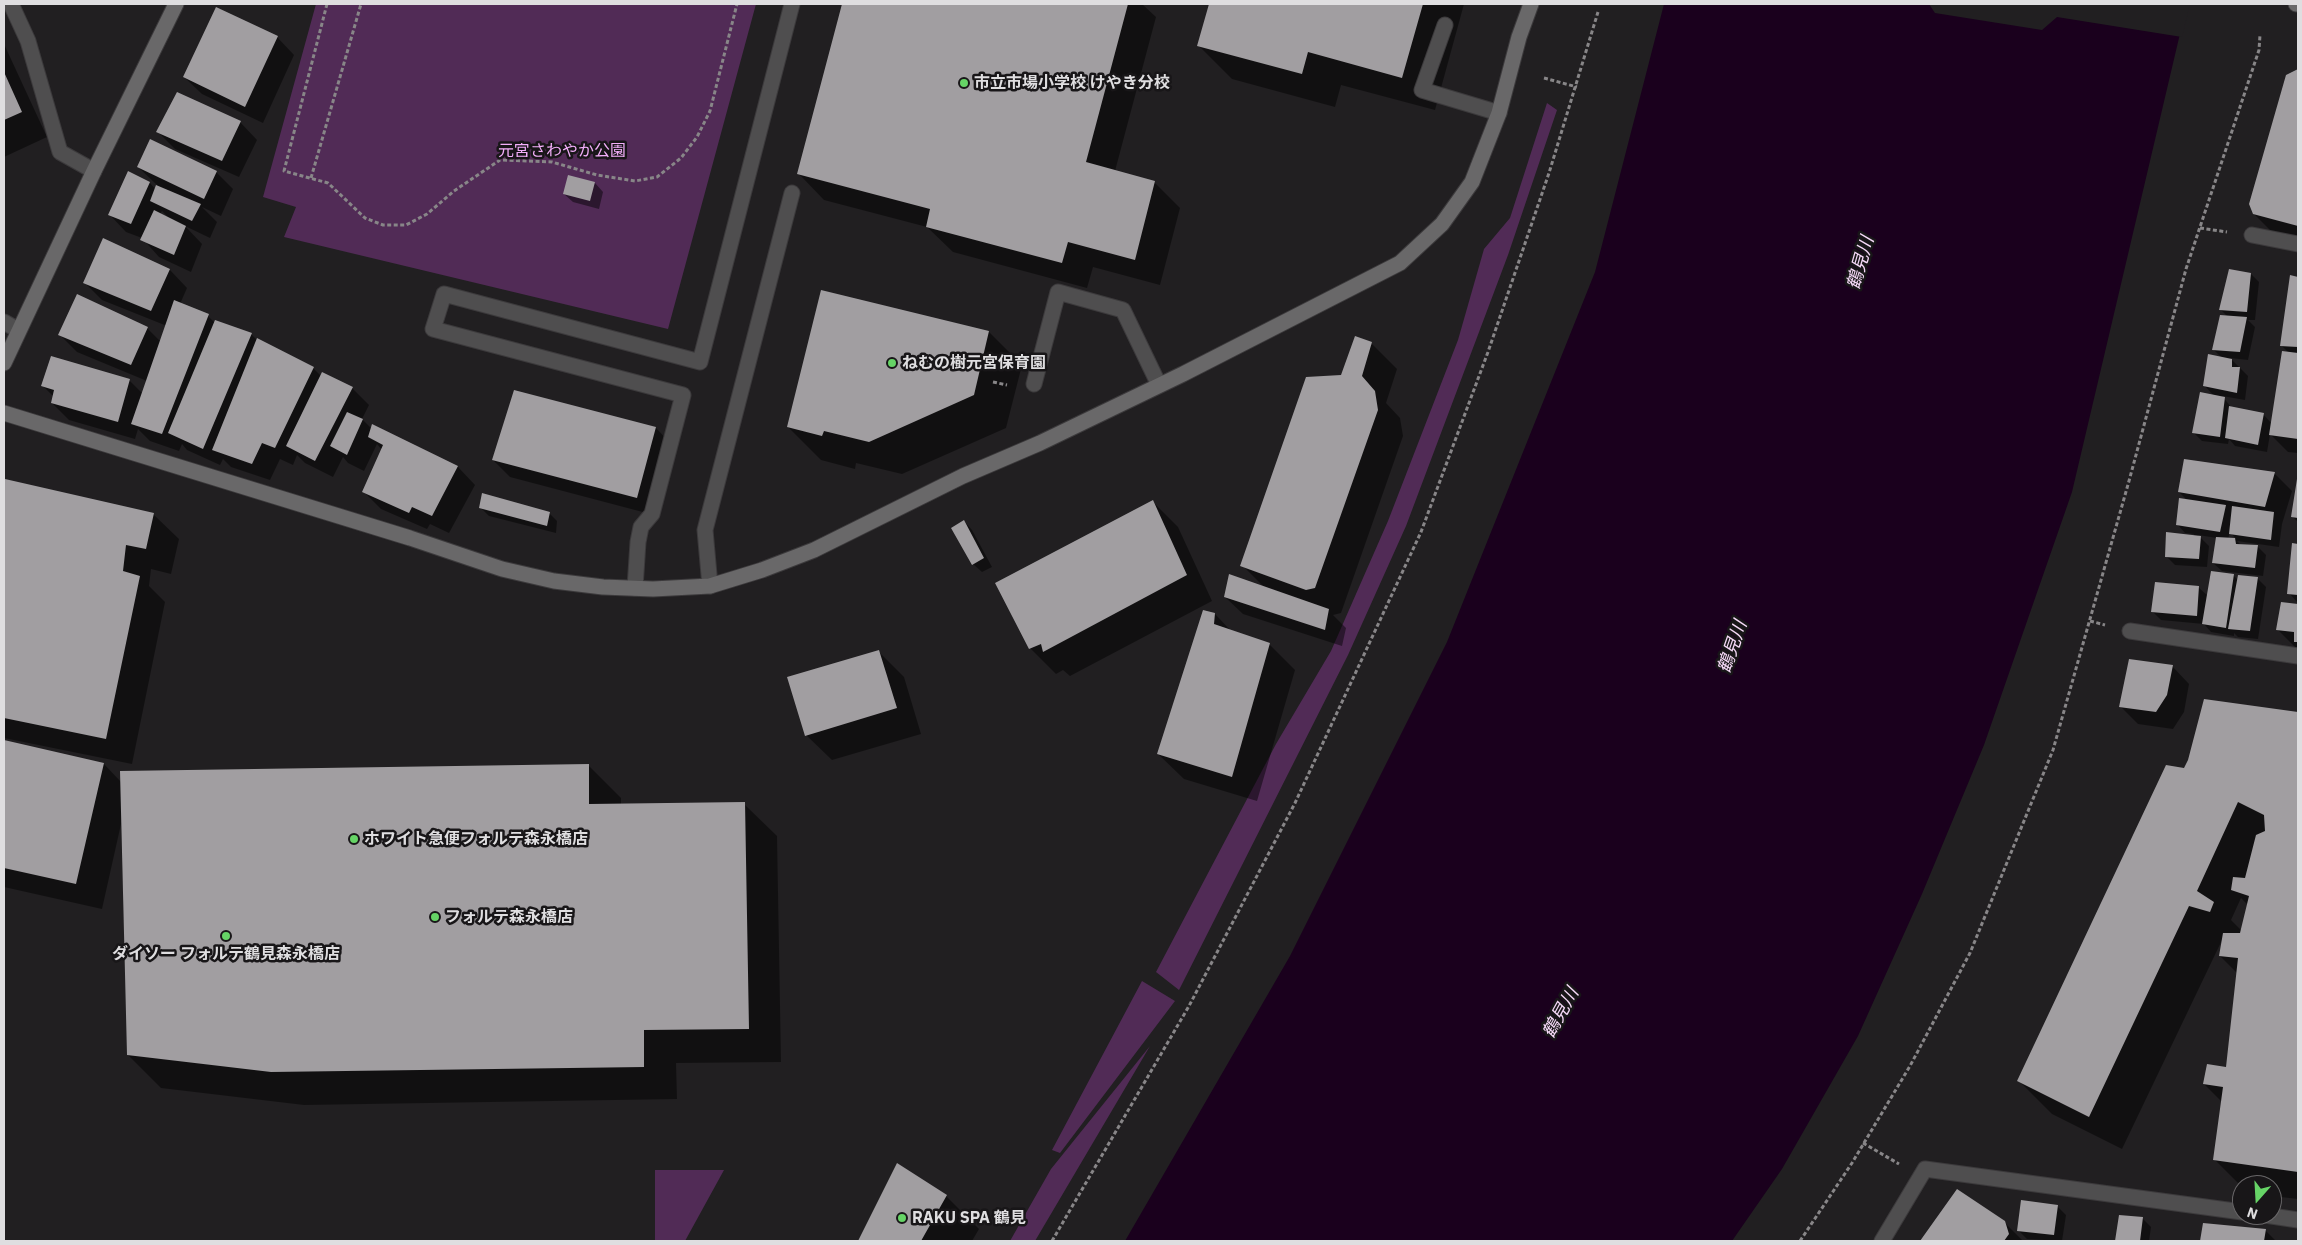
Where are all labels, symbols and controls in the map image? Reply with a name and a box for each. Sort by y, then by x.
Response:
place label: 市立市場小学校 けやき分校 [974,73,1170,93]
marker: 市立市場小学校 けやき分校 [958,77,970,89]
park label: 元宮さわやか公園 [498,141,626,161]
water label: 鶴見川 [1843,234,1879,292]
place label: ねむの樹元宮保育園 [902,353,1046,373]
marker: ねむの樹元宮保育園 [886,357,898,369]
water label: 鶴見川 [1714,618,1752,676]
place label: ホワイト急便フォルテ森永橋店 [364,829,588,849]
marker: ホワイト急便フォルテ森永橋店 [348,833,360,845]
place label: フォルテ森永橋店 [445,907,573,927]
marker: フォルテ森永橋店 [429,911,441,923]
marker: ダイソー フォルテ鶴見森永橋店 [220,930,232,942]
place label: ダイソー フォルテ鶴見森永橋店 [112,944,340,964]
water label: 鶴見川 [1538,984,1584,1042]
north arrow [2232,1175,2282,1225]
text: N [2245,1203,2260,1223]
place label: RAKU SPA 鶴見 [912,1208,1026,1228]
marker: RAKU SPA 鶴見 [896,1212,908,1224]

